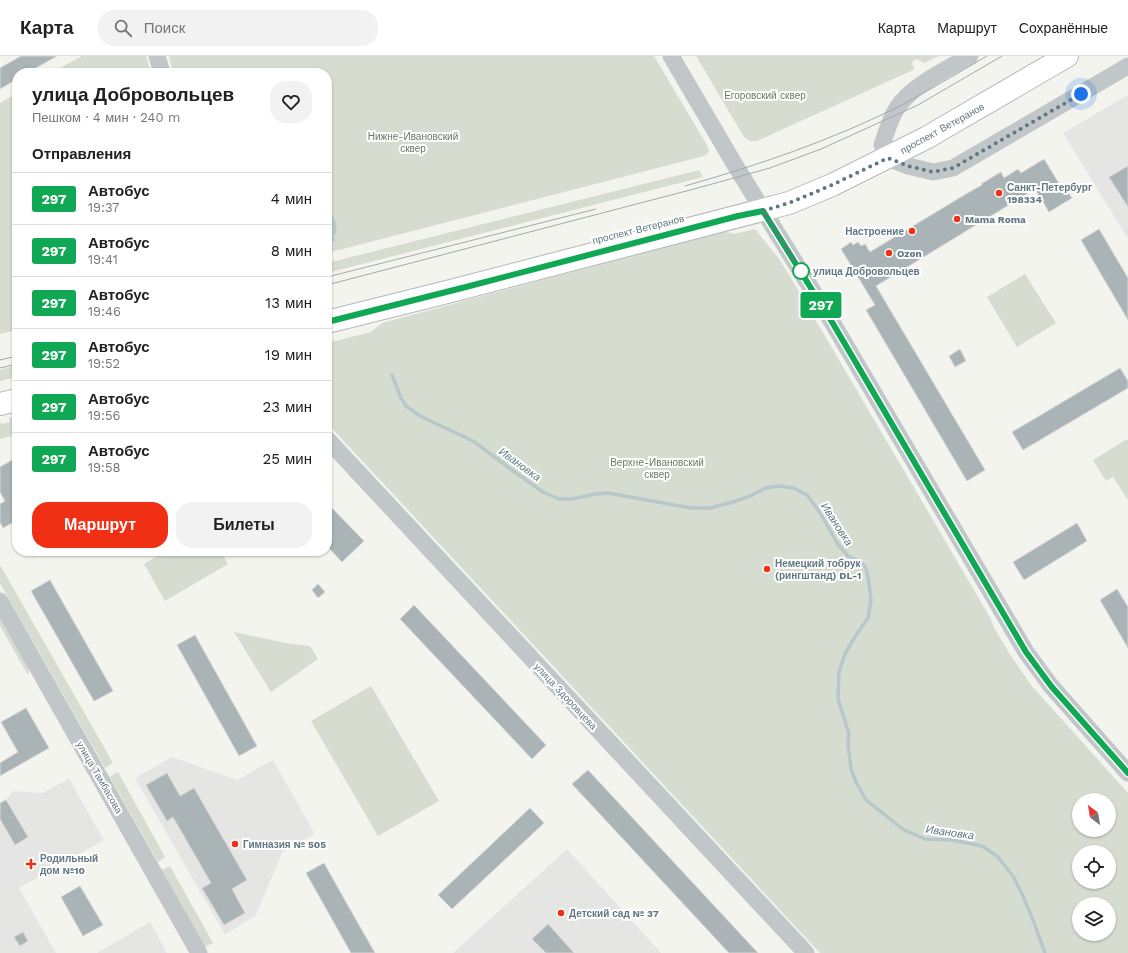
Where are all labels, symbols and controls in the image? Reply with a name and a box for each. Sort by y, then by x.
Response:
search box [98,10,378,46]
text: Карта [20,16,74,39]
icon: search [112,17,134,39]
text: Поиск [144,19,185,37]
text: Карта [878,20,915,36]
text: Маршрут [937,20,997,36]
text: Сохранённые [1019,20,1108,36]
button: heart [270,81,312,123]
text: улица Добровольцев [32,83,234,106]
your location [1071,84,1091,104]
park label: Егоровский сквер [724,90,806,101]
street label: проспект Ветеранов [898,101,986,156]
text: Пешком · 4 мин · 240 m [32,110,180,125]
park label: Нижне-Ивановский сквер [368,131,458,154]
text: Отправления [32,145,131,163]
text: Автобус [88,182,150,200]
place label: Санкт-Петербург 198334 [1007,182,1092,205]
marker: Санкт-Петербург 198334 [994,188,1004,198]
text: 4 мин [271,190,312,208]
text: 297 [41,191,67,207]
text: 19:37 [88,200,119,215]
street label: проспект Ветеранов [591,213,685,246]
marker: Mama Roma [952,214,962,224]
place label: Mama Roma [965,214,1026,225]
place label: Настроение [845,226,904,237]
marker: Настроение [907,226,917,236]
text: Автобус [88,234,150,252]
text: 8 мин [271,242,312,260]
text: 297 [41,243,67,259]
marker: Ozon [884,248,894,258]
place label: Ozon [897,248,922,259]
text: 19:41 [88,252,118,267]
marker: улица Добровольцев [792,262,810,280]
place label: улица Добровольцев [813,266,920,277]
text: Автобус [88,286,150,304]
line badge: 297 [798,292,844,318]
text: 13 мин [265,294,312,312]
text: 297 [41,295,67,311]
text: 297 [808,297,834,313]
text: 19:46 [88,304,121,319]
text: Автобус [88,338,150,356]
text: 19 мин [265,346,312,364]
text: 297 [41,347,67,363]
text: 19:52 [88,356,120,371]
text: Автобус [88,390,150,408]
text: 23 мин [262,398,312,416]
text: 297 [41,399,67,415]
text: 19:56 [88,408,120,423]
text: Автобус [88,442,150,460]
water label: Ивановка [496,445,543,484]
text: 25 мин [262,450,312,468]
text: 297 [41,451,67,467]
park label: Верхне-Ивановский сквер [610,457,704,480]
text: 19:58 [88,460,121,475]
water label: Ивановка [818,500,855,548]
button: Маршрут [32,502,168,548]
button: Билеты [176,502,312,548]
place label: Немецкий тобрук (рингштанд) DL-1 [775,558,862,581]
marker: Немецкий тобрук (рингштанд) DL-1 [762,564,772,574]
street label: улица Здоровцева [532,661,600,732]
street label: улица Тамбасова [74,739,125,816]
north arrow [1072,793,1116,837]
map controls [1072,793,1116,941]
water label: Ивановка [925,823,975,842]
marker: Гимназия № 505 [230,839,240,849]
place label: Гимназия № 505 [243,839,326,850]
button: locate [1072,845,1116,889]
place label: Родильный дом №10 [40,853,98,876]
marker: Родильный дом №10 [25,858,37,870]
button: layers [1072,897,1116,941]
marker: Детский сад № 37 [556,908,566,918]
place label: Детский сад № 37 [569,908,659,919]

